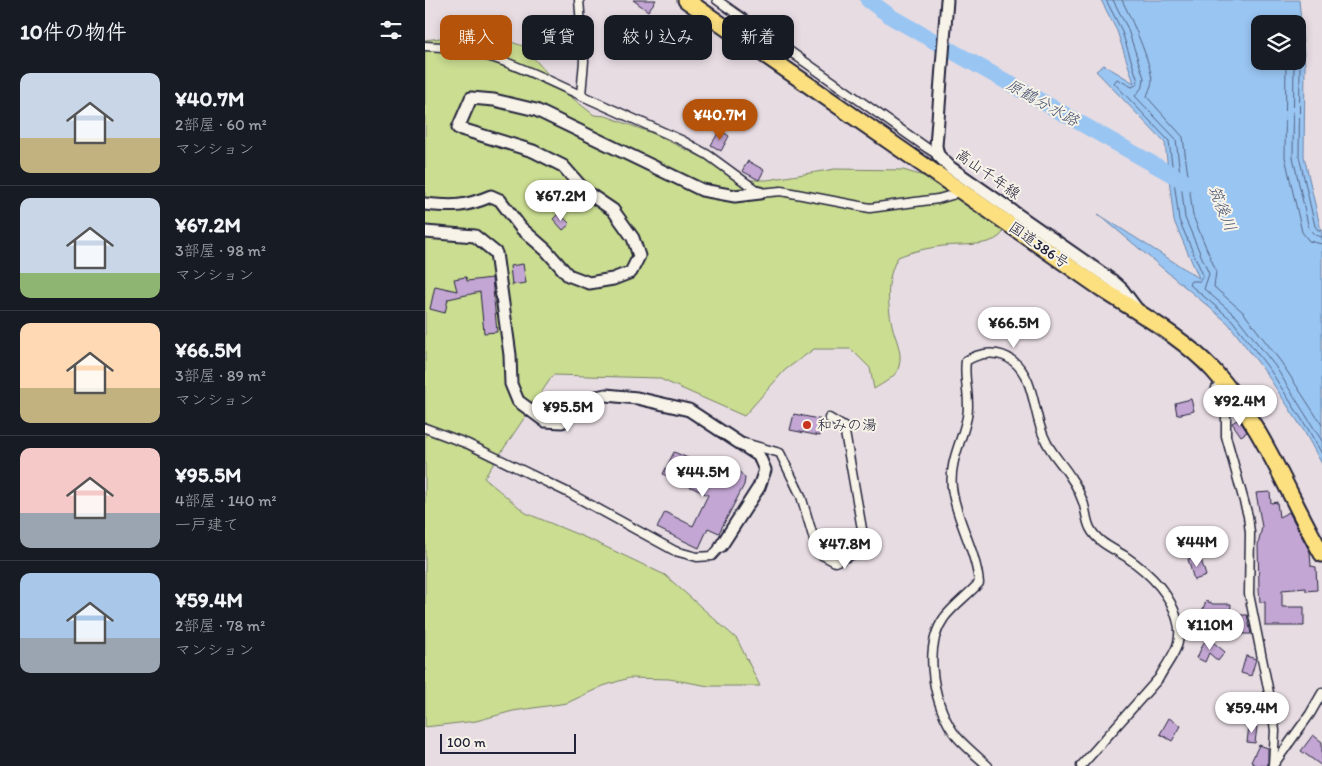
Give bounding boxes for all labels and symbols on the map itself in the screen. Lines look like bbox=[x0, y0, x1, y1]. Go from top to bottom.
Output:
water label: 原鶴分水路 bbox=[1003, 75, 1083, 131]
pin: ¥40.7M bbox=[679, 98, 761, 141]
street label: 高山千年線 bbox=[952, 145, 1024, 203]
pin: ¥67.2M bbox=[520, 180, 602, 222]
water label: 筑後川 bbox=[1205, 182, 1240, 234]
street label: 国道386号 bbox=[1005, 218, 1073, 272]
pin: ¥66.5M bbox=[973, 306, 1055, 349]
pin: ¥92.4M bbox=[1199, 384, 1281, 427]
pin: ¥95.5M bbox=[527, 390, 609, 433]
place label: 和みの湯 bbox=[817, 416, 877, 434]
marker: 和みの湯 bbox=[801, 419, 813, 431]
pin: ¥44.5M bbox=[662, 456, 744, 498]
pin: ¥44M bbox=[1167, 526, 1227, 568]
pin: ¥47.8M bbox=[804, 528, 886, 570]
pin: ¥110M bbox=[1175, 608, 1245, 651]
pin: ¥59.4M bbox=[1211, 692, 1293, 734]
scale bar bbox=[440, 731, 576, 754]

